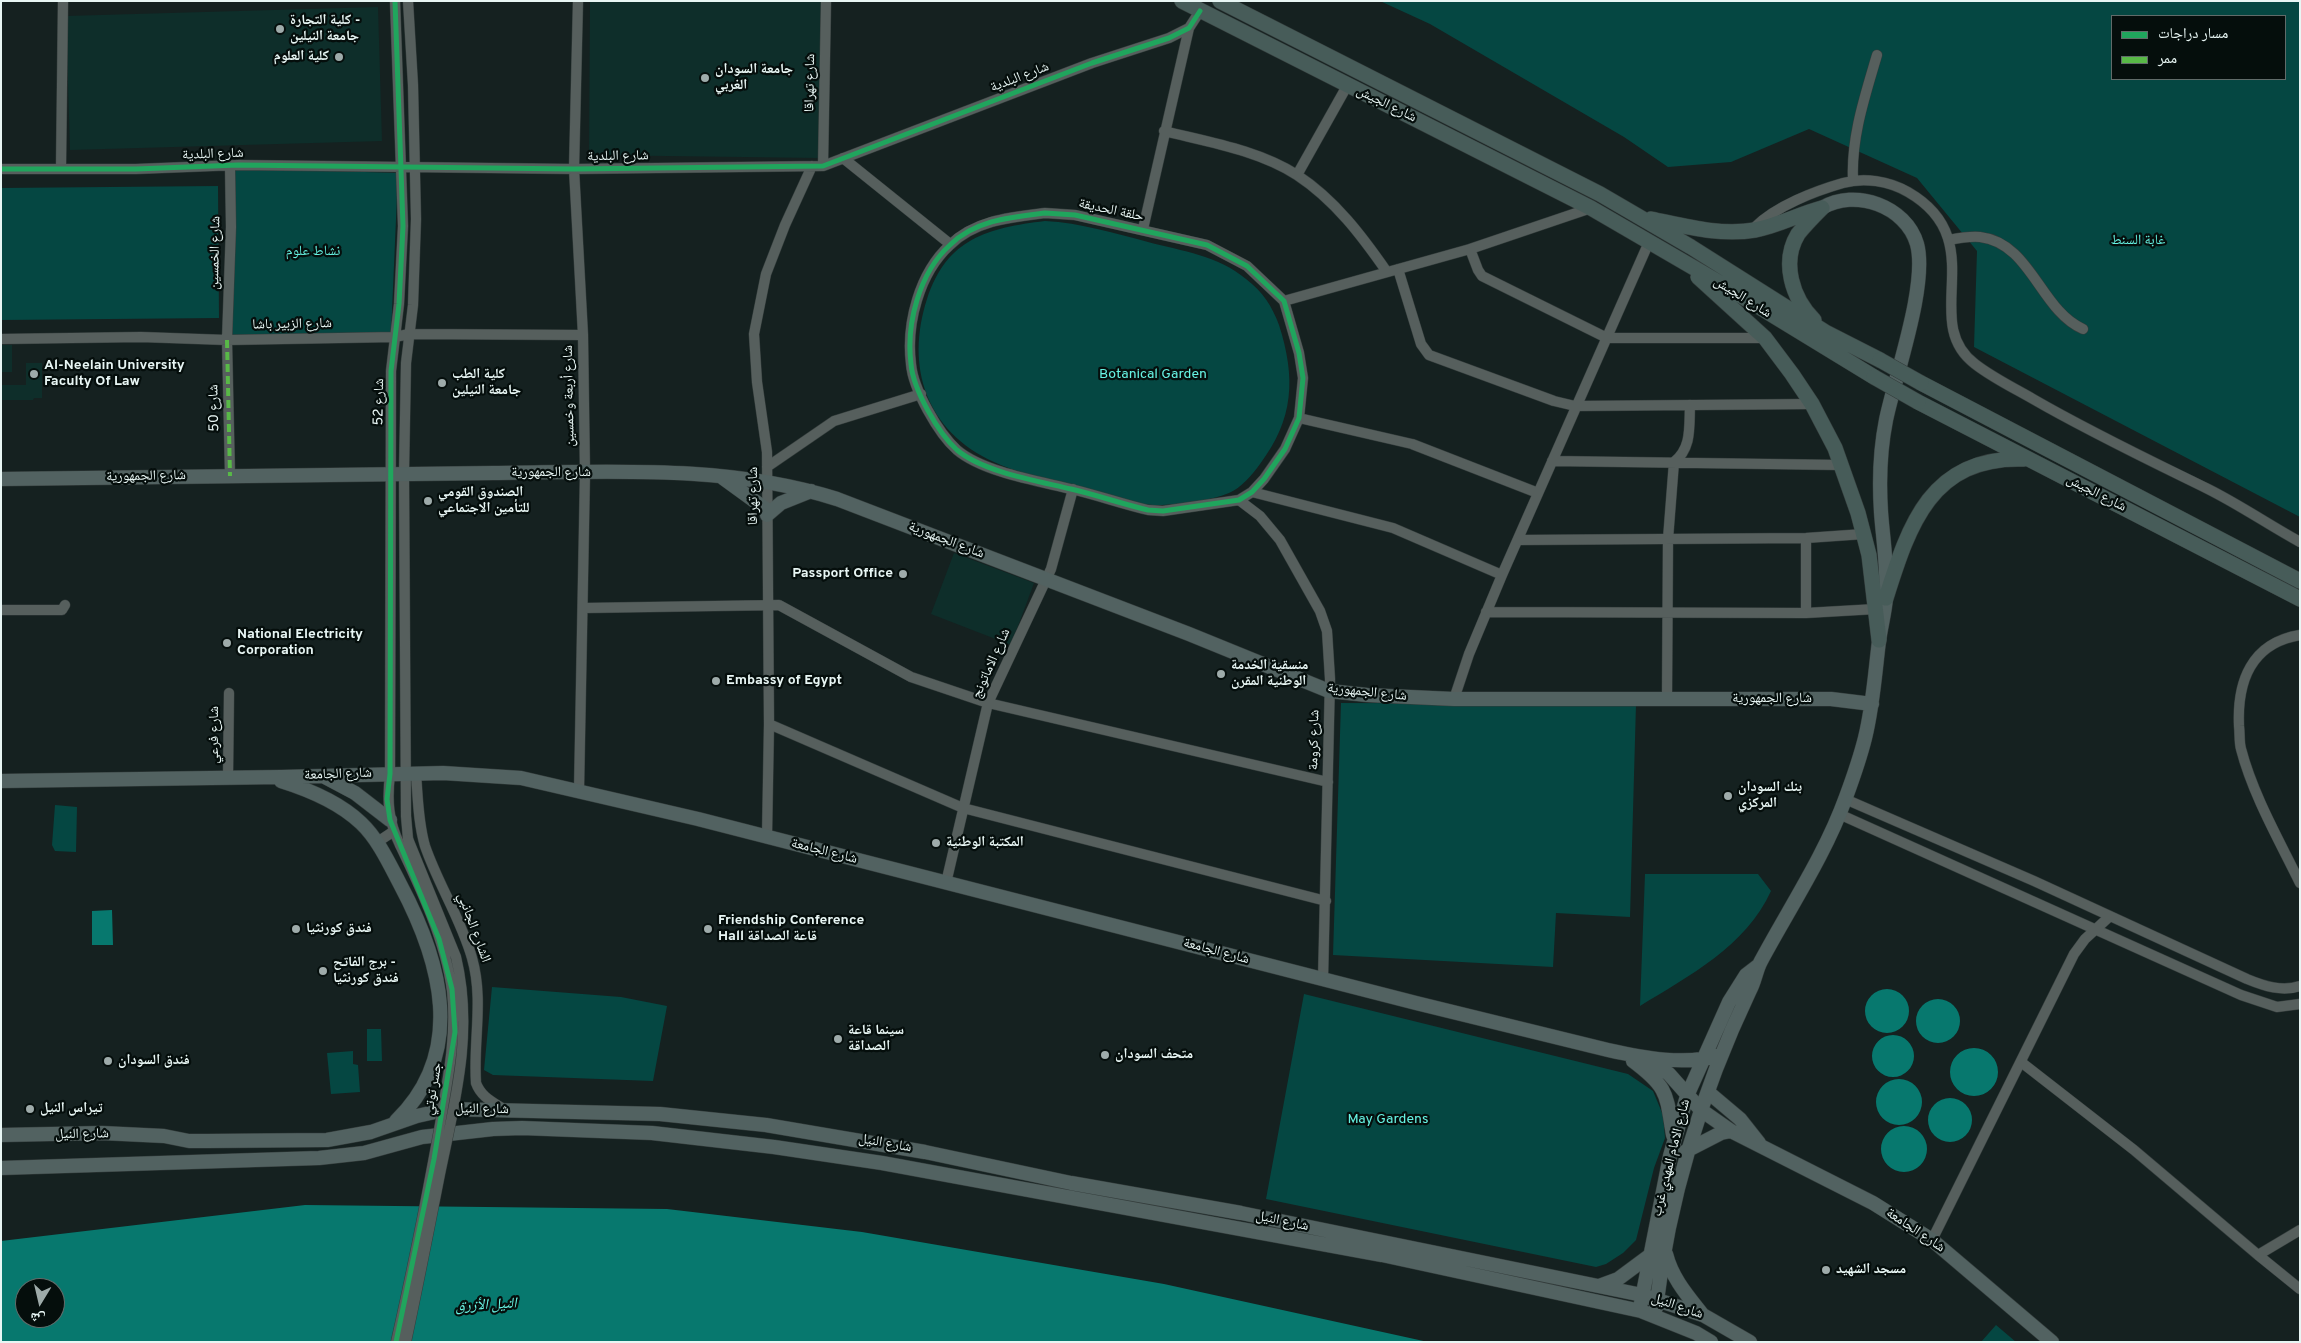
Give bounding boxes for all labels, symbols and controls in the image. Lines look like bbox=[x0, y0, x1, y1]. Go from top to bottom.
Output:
place label: كلية التجارة - جامعة النيلين bbox=[290, 13, 361, 46]
legend bbox=[2111, 15, 2286, 80]
marker: كلية التجارة - جامعة النيلين bbox=[274, 23, 286, 35]
text: مسار دراجات bbox=[2158, 25, 2228, 44]
place label: كلية العلوم bbox=[274, 49, 329, 65]
text: ممر bbox=[2158, 50, 2177, 69]
marker: كلية العلوم bbox=[333, 51, 345, 63]
street label: شارع تهراقا bbox=[802, 54, 820, 112]
street label: شارع البلدية bbox=[988, 59, 1052, 97]
place label: جامعة السودان الغربي bbox=[715, 62, 793, 94]
marker: جامعة السودان الغربي bbox=[699, 72, 711, 84]
street label: شارع الجيش bbox=[1353, 83, 1419, 127]
street label: شارع البلدية bbox=[182, 146, 244, 164]
street label: شارع البلدية bbox=[587, 148, 649, 166]
street label: حلقة الحديقة bbox=[1077, 196, 1145, 226]
street label: شارع الخمسين bbox=[207, 216, 225, 290]
park label: غابة السنط bbox=[2111, 233, 2165, 249]
park label: نشاط علوم bbox=[286, 244, 340, 260]
street label: شارع الجيش bbox=[1710, 274, 1774, 322]
street label: شارع الزبير باشا bbox=[252, 316, 332, 334]
street label: شارع أربعة وخمسين bbox=[561, 345, 579, 447]
place label: Al-Neelain University Faculty Of Law bbox=[44, 358, 185, 391]
place label: كلية الطب جامعة النيلين bbox=[452, 367, 521, 400]
park label: Botanical Garden bbox=[1099, 367, 1207, 383]
marker: Al-Neelain University Faculty Of Law bbox=[28, 368, 40, 380]
marker: كلية الطب جامعة النيلين bbox=[436, 377, 448, 389]
street label: شارع 52 bbox=[371, 378, 389, 426]
street label: شارع 50 bbox=[206, 384, 224, 432]
street label: شارع الجمهورية bbox=[511, 465, 591, 481]
street label: شارع تهراقا bbox=[746, 467, 762, 525]
street label: شارع الجمهورية bbox=[106, 468, 186, 486]
street label: شارع الجيش bbox=[2063, 472, 2129, 516]
place label: الصندوق القومي للتأمين الاجتماعي bbox=[438, 485, 530, 518]
marker: الصندوق القومي للتأمين الاجتماعي bbox=[422, 495, 434, 507]
street label: شارع الجمهورية bbox=[906, 519, 986, 563]
place label: Passport Office bbox=[792, 566, 893, 582]
marker: Passport Office bbox=[897, 568, 909, 580]
street label: شارع الاماتونج bbox=[969, 626, 1015, 702]
place label: National Electricity Corporation bbox=[237, 627, 363, 660]
marker: National Electricity Corporation bbox=[221, 637, 233, 649]
place label: منسقية الخدمة الوطنية المقرن bbox=[1231, 658, 1308, 690]
marker: منسقية الخدمة الوطنية المقرن bbox=[1215, 668, 1227, 680]
place label: Embassy of Egypt bbox=[726, 673, 842, 689]
marker: Embassy of Egypt bbox=[710, 675, 722, 687]
street label: شارع الجمهورية bbox=[1326, 680, 1408, 706]
street label: شارع الجمهورية bbox=[1732, 691, 1812, 707]
street label: شارع فرعي bbox=[207, 706, 223, 764]
street label: شارع كرومة bbox=[1306, 710, 1324, 770]
street label: شارع الجامعة bbox=[304, 765, 372, 785]
place label: بنك السودان المركزي bbox=[1738, 780, 1802, 812]
marker: بنك السودان المركزي bbox=[1722, 790, 1734, 802]
place label: المكتبة الوطنية bbox=[946, 835, 1024, 851]
street label: شارع الجامعة bbox=[789, 836, 859, 868]
marker: المكتبة الوطنية bbox=[930, 837, 942, 849]
street label: الشارع الجانبي bbox=[453, 891, 493, 965]
place label: Friendship Conference Hall قاعة الصداقة bbox=[718, 913, 864, 946]
place label: فندق كورنثيا bbox=[306, 921, 372, 937]
marker: فندق كورنثيا bbox=[290, 923, 302, 935]
marker: Friendship Conference Hall قاعة الصداقة bbox=[702, 923, 714, 935]
street label: شارع الجامعة bbox=[1181, 935, 1251, 969]
place label: برج الفاتح - فندق كورنثيا bbox=[333, 955, 399, 988]
marker: برج الفاتح - فندق كورنثيا bbox=[317, 965, 329, 977]
place label: سينما قاعة الصداقة bbox=[848, 1023, 904, 1056]
marker: سينما قاعة الصداقة bbox=[832, 1033, 844, 1045]
place label: متحف السودان bbox=[1115, 1047, 1193, 1063]
marker: متحف السودان bbox=[1099, 1049, 1111, 1061]
place label: فندق السودان bbox=[118, 1053, 190, 1069]
marker: فندق السودان bbox=[102, 1055, 114, 1067]
street label: جسر توتي bbox=[421, 1061, 447, 1117]
street label: شارع الامام المهدي غرب bbox=[1649, 1098, 1695, 1218]
place label: تيراس النيل bbox=[40, 1101, 102, 1117]
street label: شارع النيل bbox=[455, 1101, 509, 1119]
marker: تيراس النيل bbox=[24, 1103, 36, 1115]
park label: May Gardens bbox=[1347, 1112, 1429, 1128]
street label: شارع النيل bbox=[55, 1126, 109, 1144]
street label: شارع النيل bbox=[857, 1131, 913, 1157]
street label: شارع الجامعة bbox=[1882, 1205, 1948, 1257]
street label: شارع النيل bbox=[1254, 1208, 1310, 1236]
place label: مسجد الشهيد bbox=[1836, 1262, 1906, 1278]
marker: مسجد الشهيد bbox=[1820, 1264, 1832, 1276]
north arrow bbox=[15, 1278, 65, 1328]
street label: شارع النيل bbox=[1649, 1290, 1705, 1324]
water label: النيل الأزرق bbox=[455, 1295, 517, 1317]
text: ش bbox=[29, 1308, 46, 1327]

